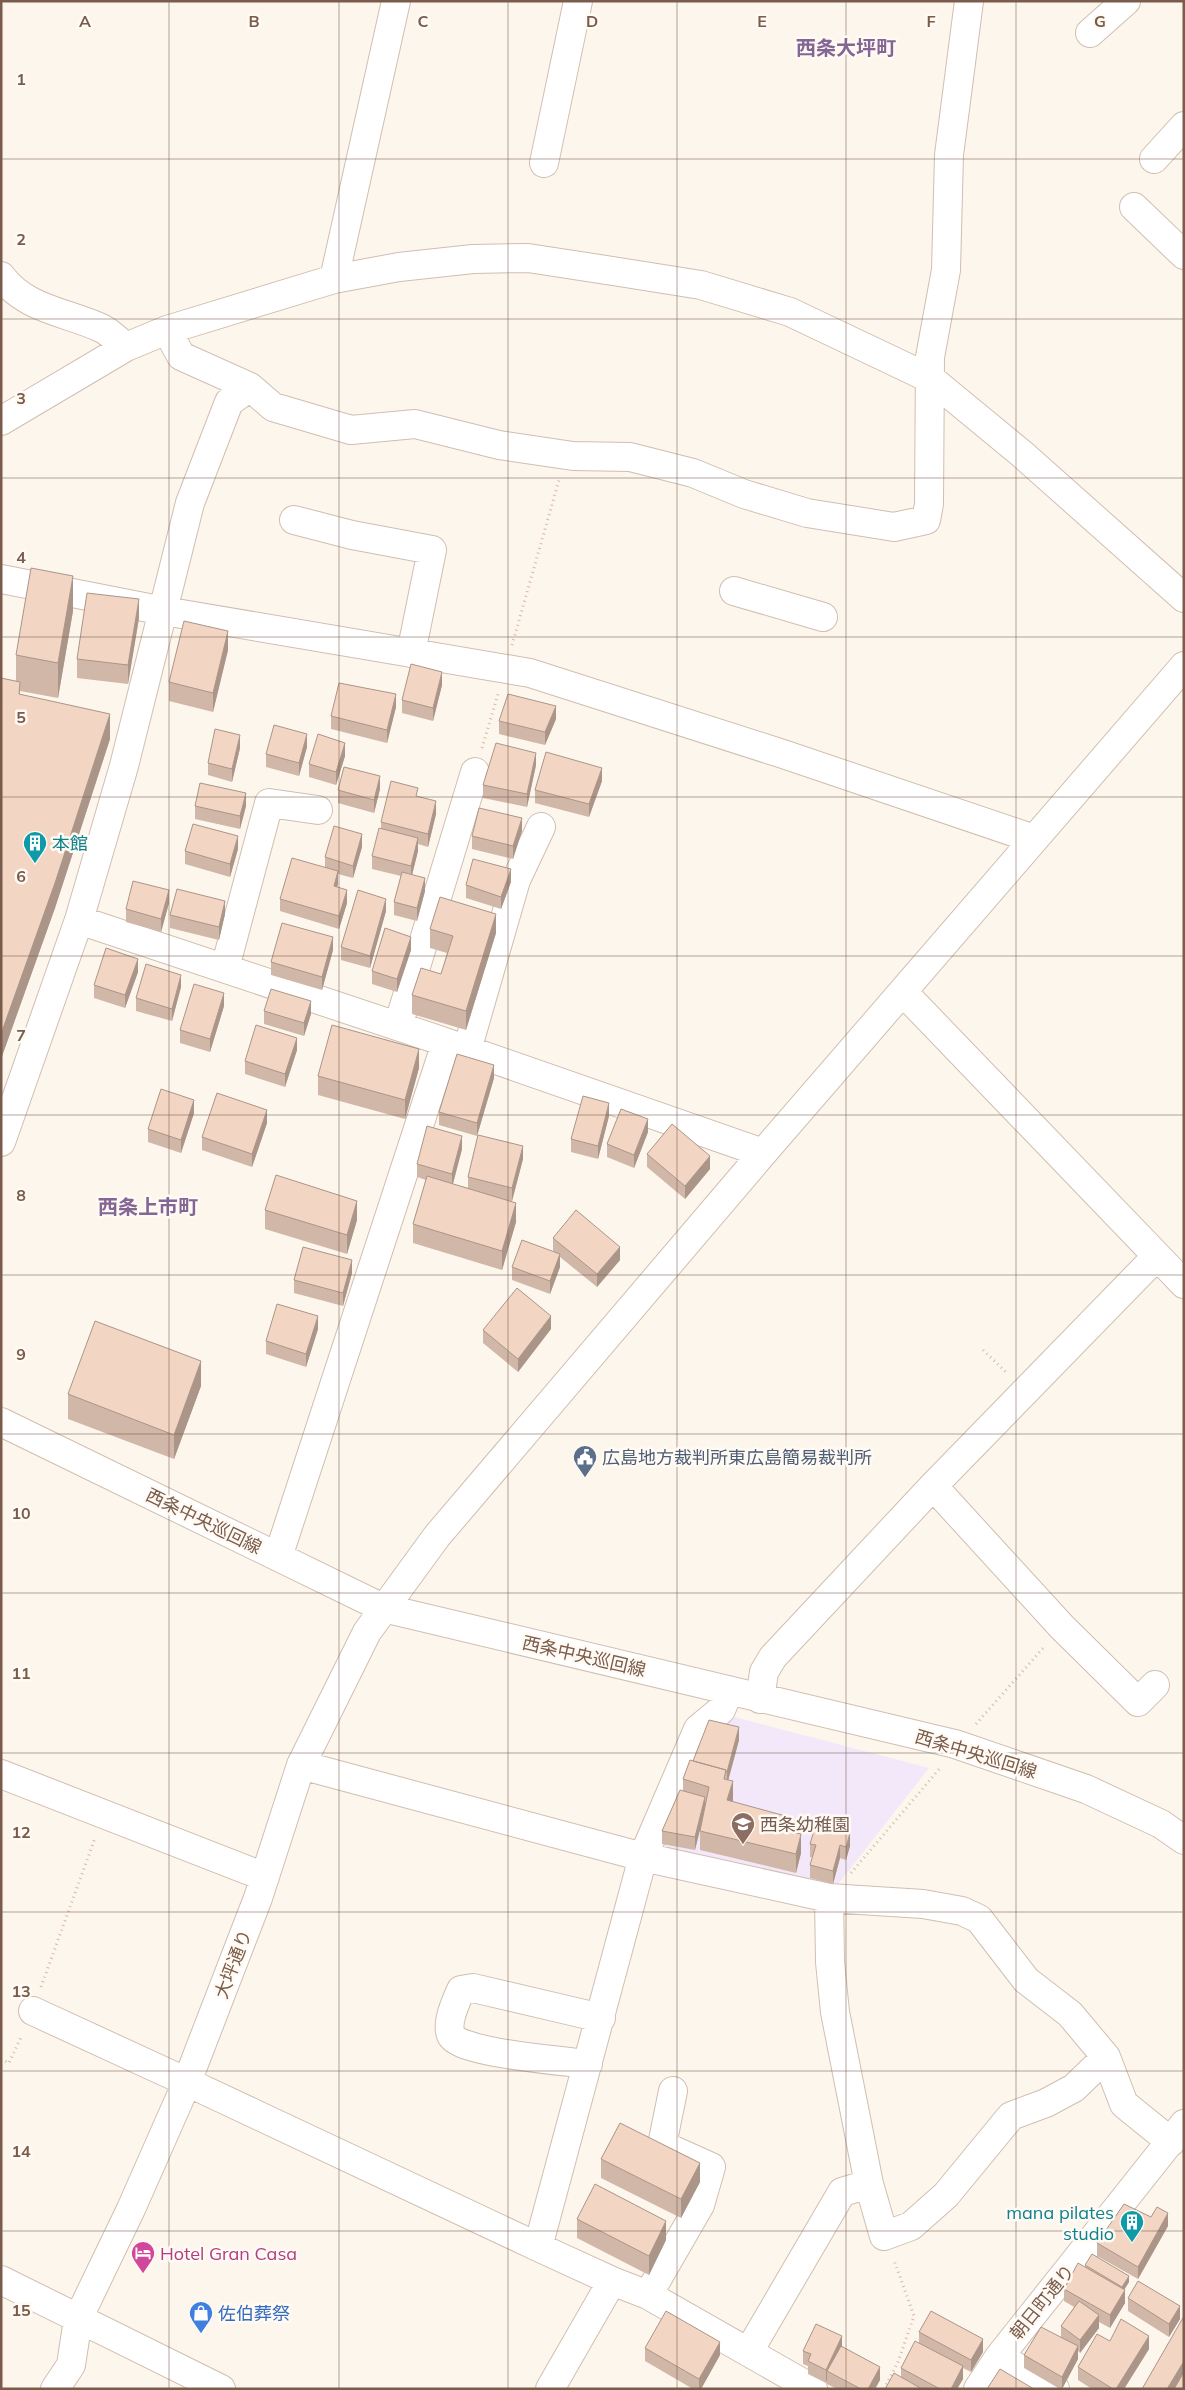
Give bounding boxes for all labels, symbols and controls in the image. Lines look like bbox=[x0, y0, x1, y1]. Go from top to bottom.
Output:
text: A bbox=[79, 11, 91, 31]
text: B bbox=[248, 11, 260, 31]
text: C bbox=[418, 11, 429, 31]
text: D bbox=[586, 11, 598, 31]
text: E bbox=[757, 11, 767, 31]
text: F bbox=[926, 11, 936, 31]
text: G bbox=[1094, 11, 1106, 31]
district label: 西条大坪町 bbox=[796, 35, 896, 60]
text: 1 bbox=[16, 69, 26, 89]
text: 2 bbox=[16, 229, 26, 249]
text: 3 bbox=[16, 388, 26, 408]
text: 4 bbox=[16, 547, 26, 567]
text: 5 bbox=[16, 707, 26, 727]
building icon: 本館 bbox=[22, 830, 48, 864]
place label: 本館 bbox=[52, 832, 88, 855]
text: 6 bbox=[16, 866, 26, 886]
text: 7 bbox=[16, 1025, 26, 1045]
text: 8 bbox=[16, 1185, 26, 1205]
district label: 西条上市町 bbox=[98, 1194, 198, 1219]
text: 9 bbox=[16, 1344, 26, 1364]
public building icon: 広島地方裁判所東広島簡易裁判所 bbox=[572, 1444, 598, 1478]
place label: 広島地方裁判所東広島簡易裁判所 bbox=[602, 1446, 872, 1469]
street label: 西条中央巡回線 bbox=[142, 1483, 266, 1559]
text: 10 bbox=[11, 1503, 31, 1523]
street label: 西条中央巡回線 bbox=[520, 1631, 648, 1681]
text: 11 bbox=[11, 1663, 31, 1683]
street label: 西条中央巡回線 bbox=[912, 1725, 1040, 1783]
school or university icon: 西条幼稚園 bbox=[730, 1811, 756, 1845]
place label: 西条幼稚園 bbox=[760, 1813, 850, 1836]
text: 12 bbox=[11, 1822, 31, 1842]
street label: 大坪通り bbox=[209, 1926, 257, 2002]
text: 13 bbox=[11, 1981, 31, 2001]
text: 14 bbox=[11, 2141, 31, 2161]
place label: mana pilates studio bbox=[1006, 2201, 1114, 2245]
building icon: mana pilates studio bbox=[1119, 2209, 1145, 2243]
hotel icon: Hotel Gran Casa bbox=[130, 2240, 156, 2274]
place label: Hotel Gran Casa bbox=[160, 2242, 297, 2265]
street label: 朝日町通り bbox=[1005, 2260, 1079, 2344]
text: 15 bbox=[11, 2300, 31, 2320]
shop icon: 佐伯葬祭 bbox=[188, 2300, 214, 2334]
place label: 佐伯葬祭 bbox=[218, 2302, 290, 2325]

